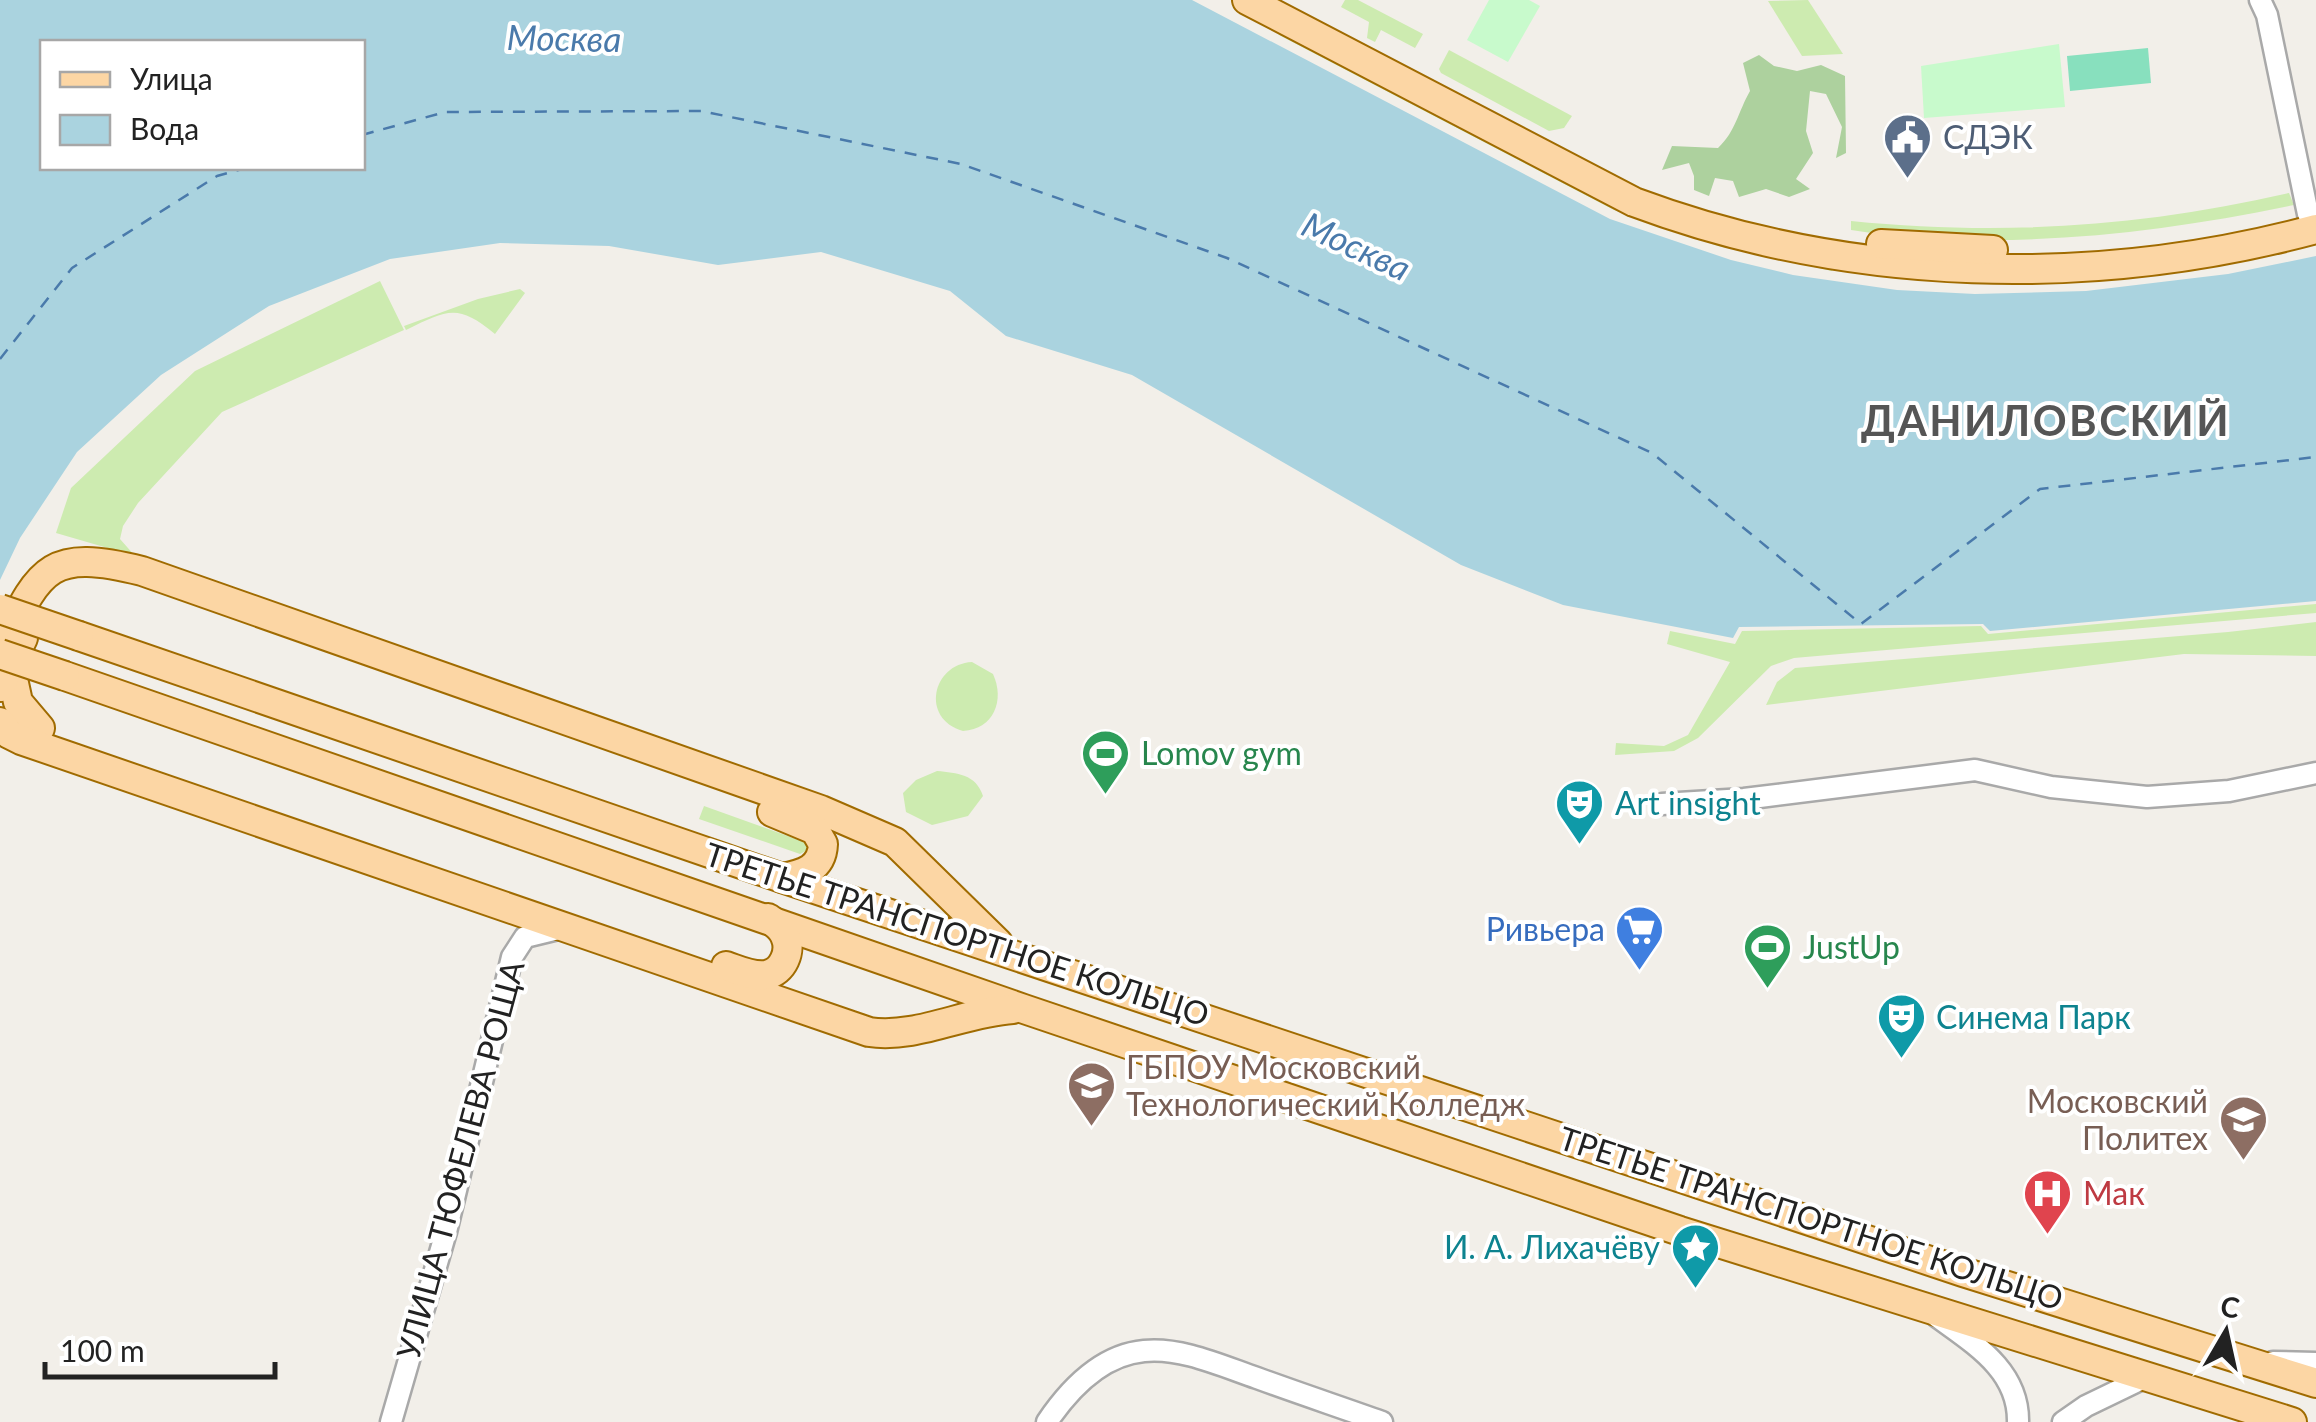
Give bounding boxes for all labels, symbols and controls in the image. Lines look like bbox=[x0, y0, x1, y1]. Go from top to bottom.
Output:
water label: Москва bbox=[506, 15, 622, 59]
legend bbox=[40, 40, 365, 170]
text: Улица bbox=[130, 60, 213, 96]
text: Вода bbox=[130, 110, 199, 146]
public building icon: СДЭК bbox=[1882, 112, 1934, 180]
place label: СДЭК bbox=[1943, 117, 2033, 156]
water label: Москва bbox=[1296, 202, 1418, 288]
district label: ДАНИЛОВСКИЙ bbox=[1861, 395, 2231, 445]
sports icon: Lomov gym bbox=[1080, 728, 1132, 796]
place label: Lomov gym bbox=[1141, 733, 1302, 772]
theatre icon: Art insight bbox=[1554, 778, 1606, 846]
place label: Art insight bbox=[1615, 783, 1761, 822]
street label: ТРЕТЬЕ ТРАНСПОРТНОЕ КОЛЬЦО bbox=[701, 834, 1214, 1034]
supermarket icon: Ривьера bbox=[1614, 904, 1666, 972]
place label: Ривьера bbox=[1486, 909, 1605, 948]
sports icon: JustUp bbox=[1742, 922, 1794, 990]
place label: JustUp bbox=[1803, 927, 1900, 966]
street label: УЛИЦА ТЮФЕЛЕВА РОЩА bbox=[388, 956, 532, 1363]
theatre icon: Синема Парк bbox=[1875, 992, 1927, 1060]
place label: Синема Парк bbox=[1936, 997, 2131, 1036]
place label: ГБПОУ Московский Технологический Колледж bbox=[1126, 1047, 1525, 1123]
school or university icon: ГБПОУ Московский Технологический Колледж bbox=[1065, 1060, 1117, 1128]
place label: Московский Политех bbox=[2027, 1081, 2208, 1157]
school or university icon: Московский Политех bbox=[2217, 1094, 2269, 1162]
street label: ТРЕТЬЕ ТРАНСПОРТНОЕ КОЛЬЦО bbox=[1555, 1118, 2068, 1318]
hospital icon: Мак bbox=[2022, 1168, 2074, 1236]
place label: Мак bbox=[2083, 1173, 2145, 1212]
place icon: И. А. Лихачёву bbox=[1669, 1222, 1721, 1290]
place label: И. А. Лихачёву bbox=[1444, 1227, 1660, 1266]
north arrow bbox=[2176, 1282, 2276, 1382]
text: С bbox=[2218, 1288, 2242, 1325]
scale bar bbox=[45, 1317, 275, 1379]
text: 100 m bbox=[60, 1332, 145, 1368]

